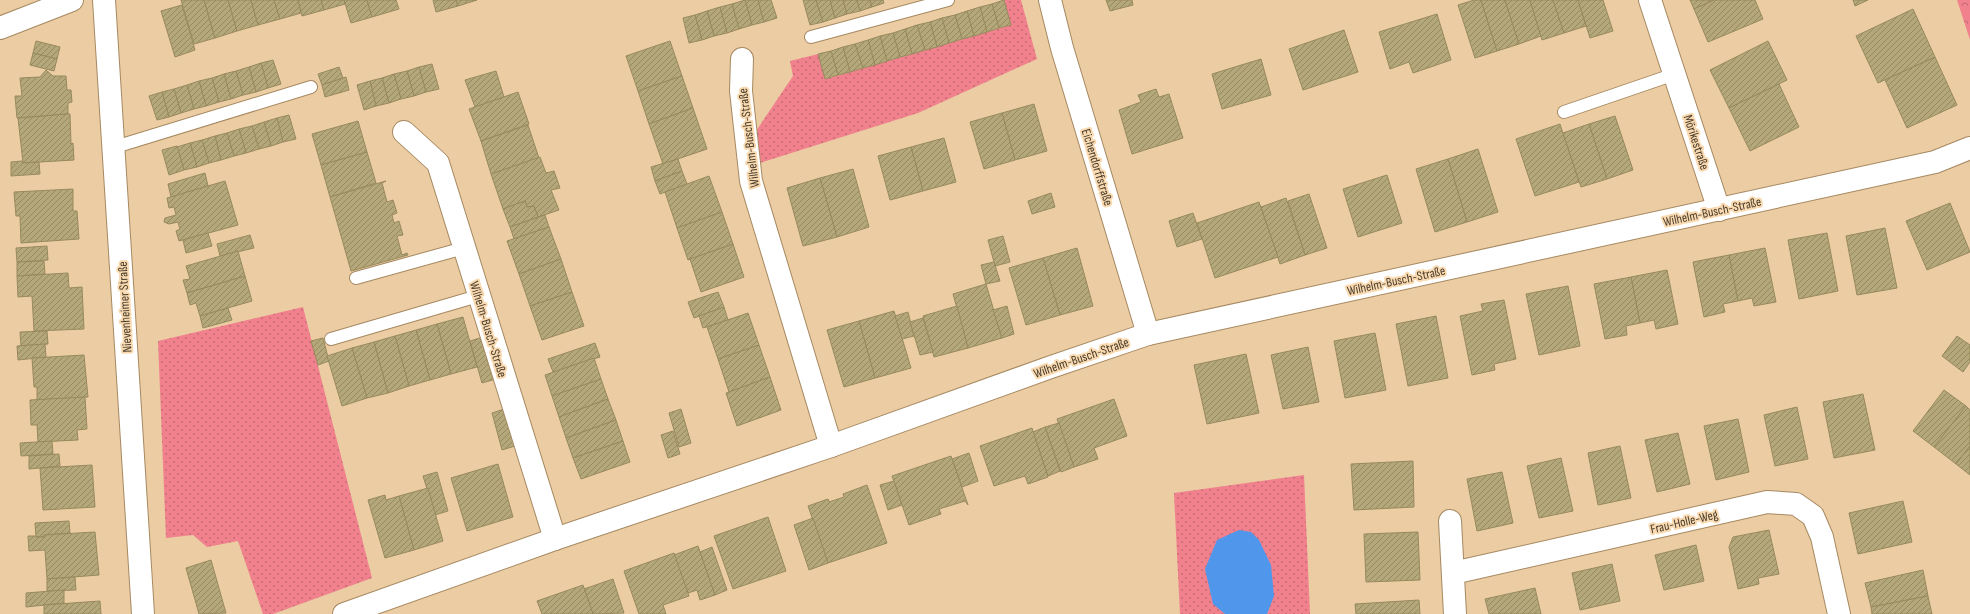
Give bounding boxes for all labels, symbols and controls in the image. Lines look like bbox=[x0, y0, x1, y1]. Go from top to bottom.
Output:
street label: Wilhelm-Busch-Straße bbox=[735, 87, 763, 188]
street label: Mörikestraße bbox=[1680, 113, 1712, 172]
street label: Eichendorffstraße bbox=[1078, 127, 1116, 208]
street label: Wilhelm-Busch-Straße bbox=[1662, 194, 1763, 230]
street label: Nievenheimer Straße bbox=[115, 261, 135, 353]
street label: Wilhelm-Busch-Straße bbox=[1346, 263, 1447, 299]
street label: Wilhelm-Busch-Straße bbox=[466, 279, 510, 379]
street label: Wilhelm-Busch-Straße bbox=[1032, 334, 1131, 382]
street label: Frau-Holle-Weg bbox=[1649, 506, 1720, 538]

